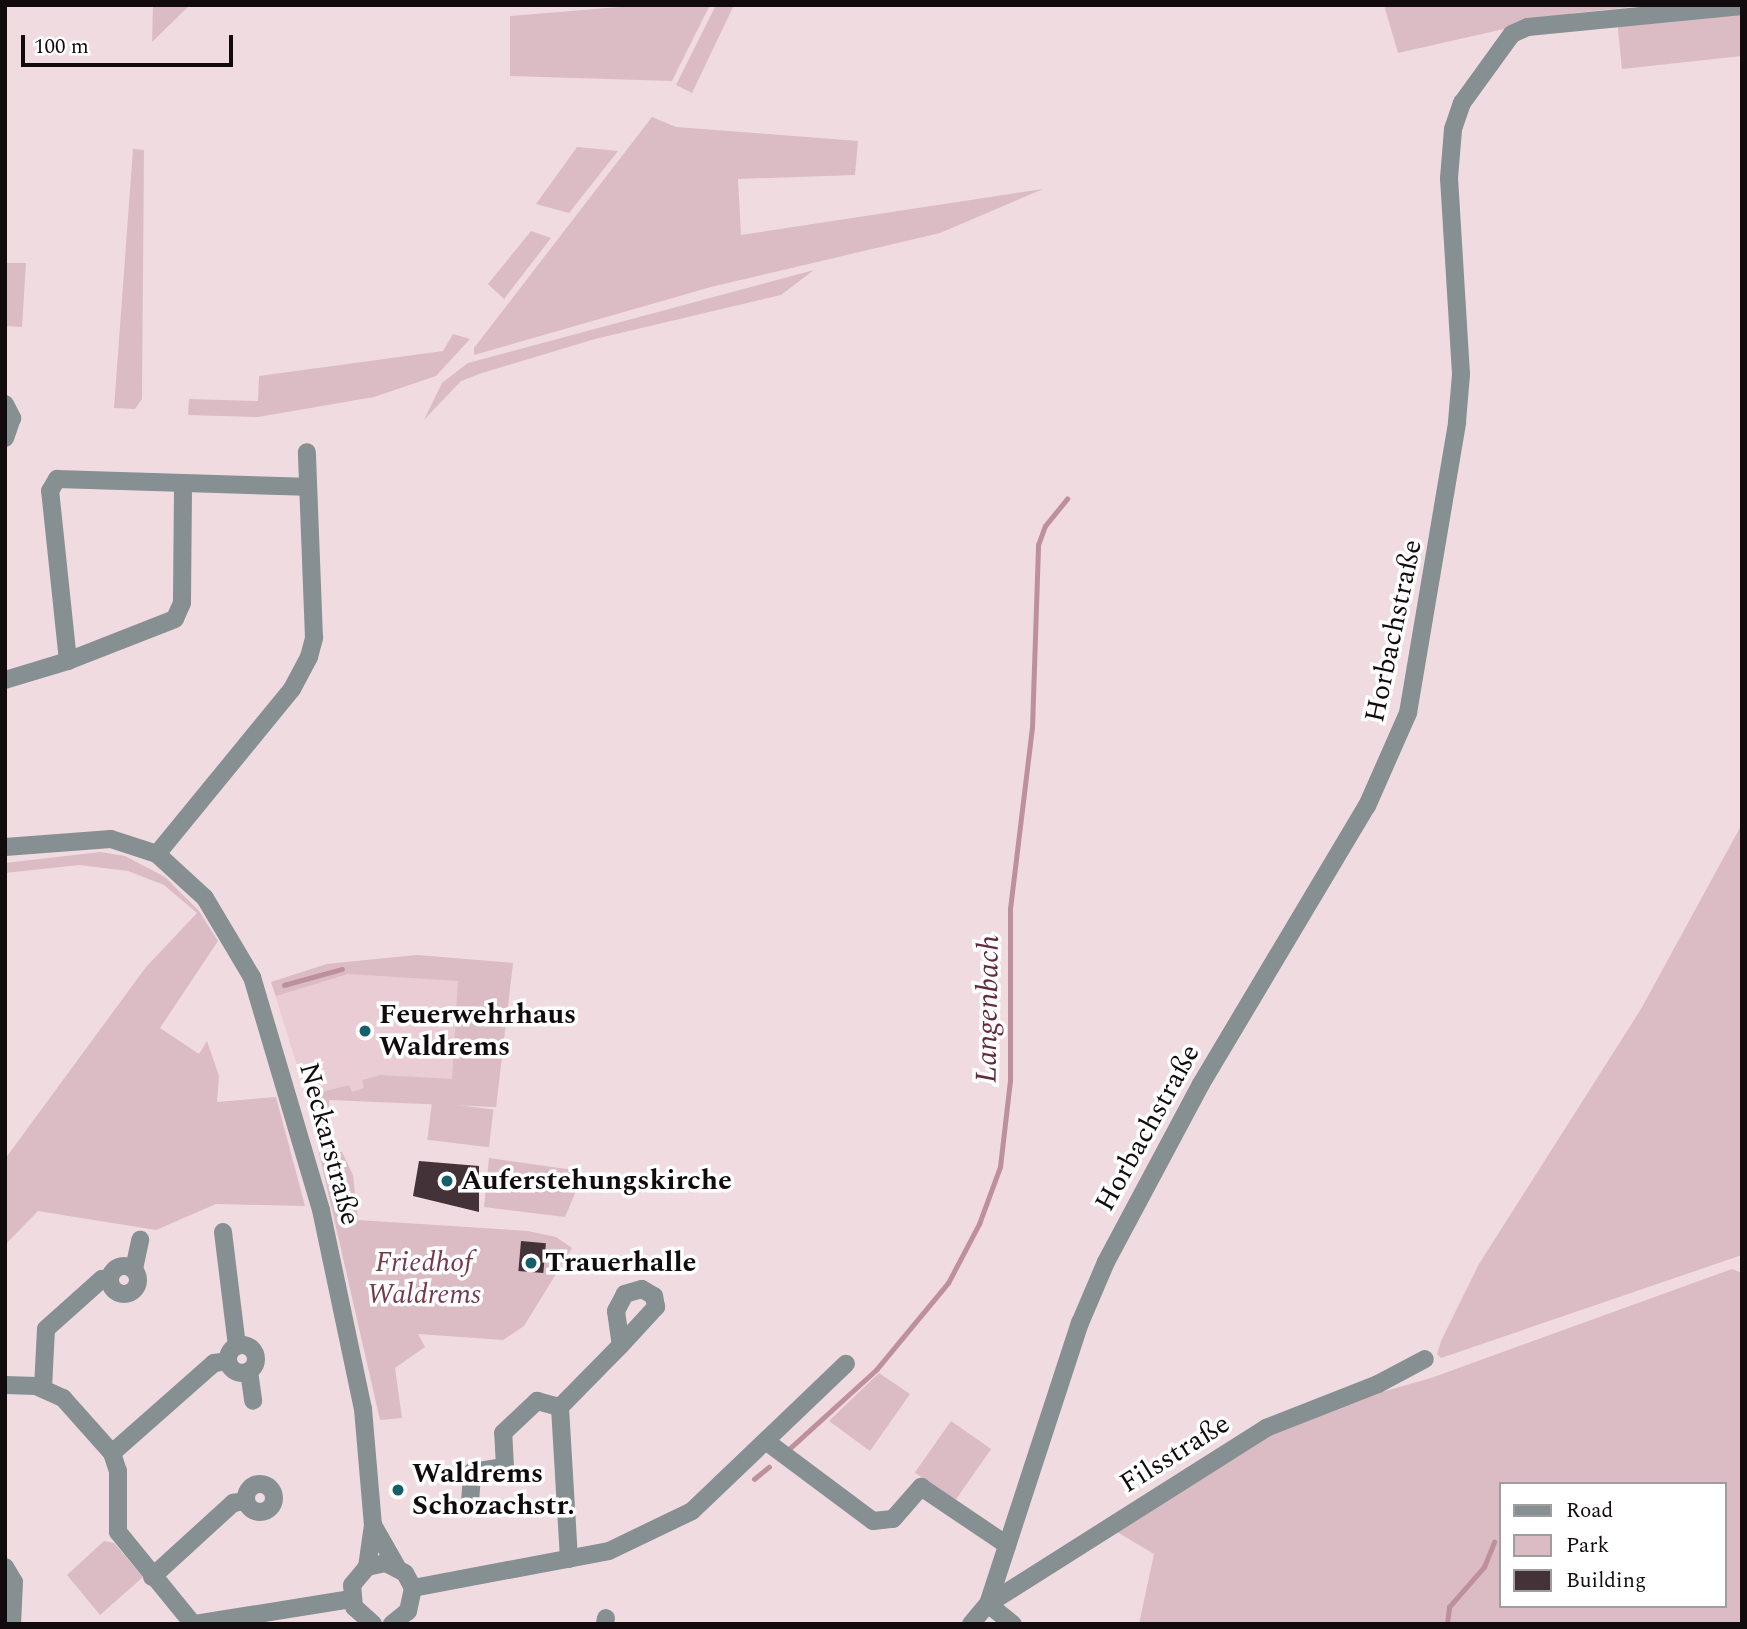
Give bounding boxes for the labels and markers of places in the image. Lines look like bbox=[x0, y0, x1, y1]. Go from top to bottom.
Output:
place label: Feuerwehrhaus Waldrems bbox=[379, 998, 576, 1064]
marker: Feuerwehrhaus Waldrems bbox=[357, 1023, 373, 1039]
place label: Auferstehungskirche bbox=[461, 1164, 732, 1198]
marker: Auferstehungskirche bbox=[439, 1173, 455, 1189]
place label: Trauerhalle bbox=[545, 1246, 696, 1280]
marker: Trauerhalle bbox=[523, 1255, 539, 1271]
place label: Waldrems Schozachstr. bbox=[412, 1457, 575, 1523]
marker: Waldrems Schozachstr. bbox=[390, 1482, 406, 1498]

